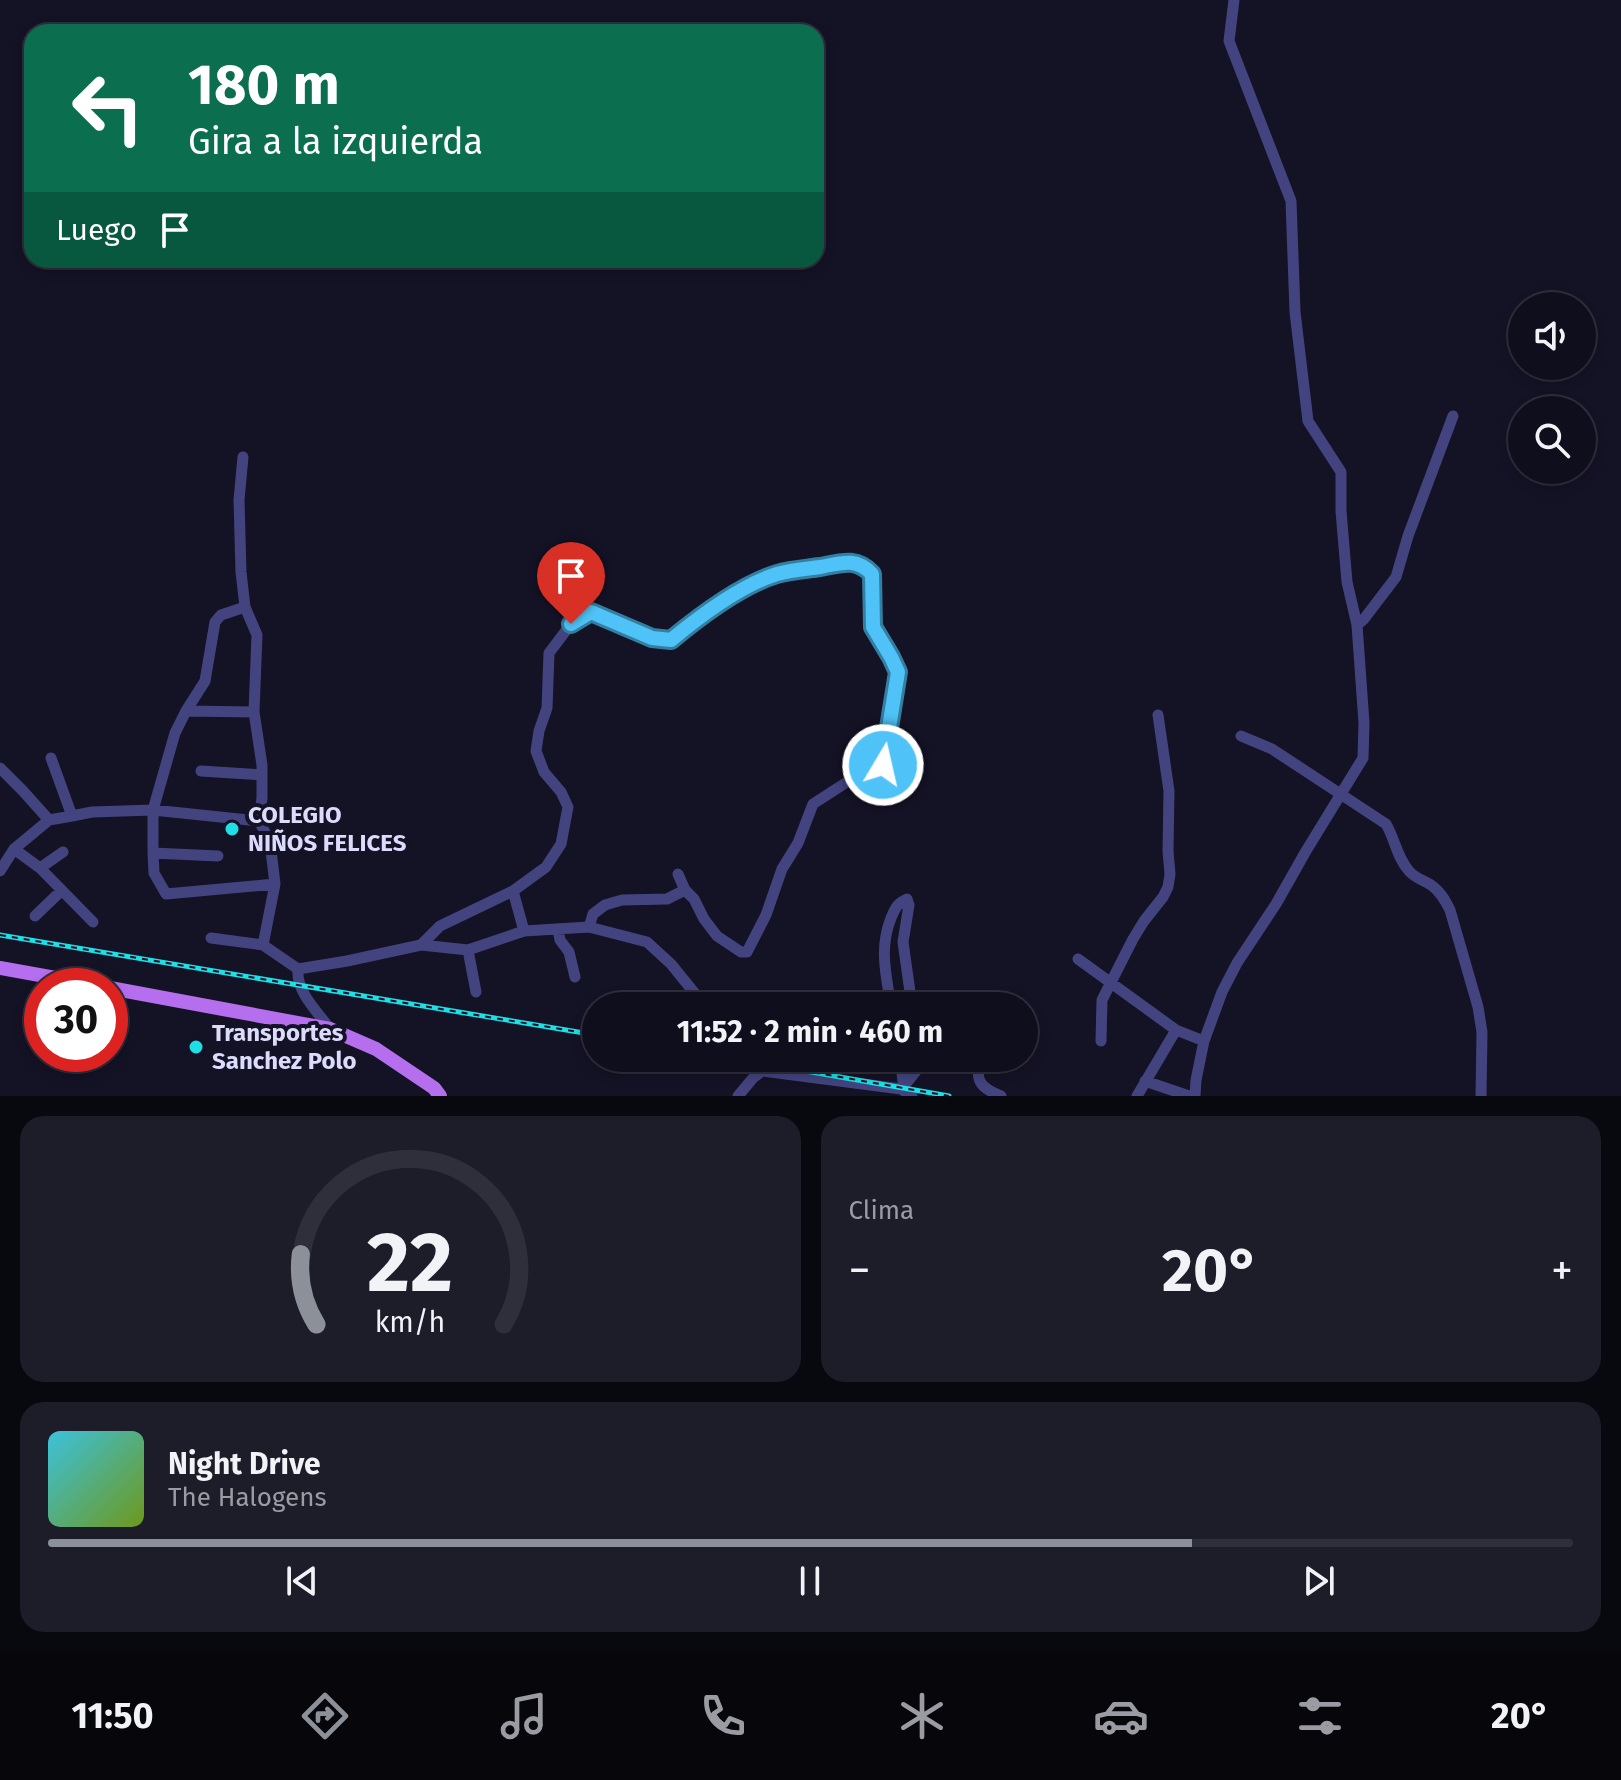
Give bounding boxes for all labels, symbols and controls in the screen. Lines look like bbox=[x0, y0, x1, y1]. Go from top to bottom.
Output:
text: 180 m bbox=[188, 52, 340, 119]
icon: left bbox=[56, 56, 160, 160]
text: Gira a la izquierda bbox=[188, 120, 483, 164]
icon: arrive bbox=[153, 208, 197, 252]
text: Luego bbox=[56, 212, 137, 248]
map controls bbox=[1508, 292, 1596, 484]
button: sound bbox=[1508, 292, 1596, 380]
button: search bbox=[1508, 396, 1596, 484]
pin bbox=[537, 542, 605, 624]
icon: arrive bbox=[549, 554, 593, 598]
position arrow bbox=[841, 723, 925, 807]
place label: COLEGIO NIÑOS FELICES bbox=[248, 801, 407, 857]
marker: COLEGIO NIÑOS FELICES bbox=[223, 820, 241, 838]
speed limit sign: 30 bbox=[24, 968, 128, 1072]
text: 11:52 · 2 min · 460 m bbox=[677, 1014, 943, 1050]
place label: Transportes Sanchez Polo bbox=[212, 1019, 357, 1075]
marker: Transportes Sanchez Polo bbox=[187, 1038, 205, 1056]
text: Clima bbox=[849, 1195, 914, 1226]
text: 22 bbox=[367, 1213, 453, 1313]
text: 20° bbox=[1162, 1235, 1259, 1307]
text: − bbox=[849, 1244, 871, 1297]
text: + bbox=[1551, 1244, 1573, 1297]
text: km/h bbox=[375, 1305, 446, 1340]
text: Night Drive bbox=[168, 1446, 321, 1482]
text: The Halogens bbox=[168, 1482, 327, 1513]
icon: previous bbox=[280, 1559, 324, 1603]
icon: pause bbox=[788, 1559, 832, 1603]
icon: next bbox=[1297, 1559, 1341, 1603]
icon: directions bbox=[297, 1688, 353, 1744]
icon: music bbox=[496, 1688, 552, 1744]
icon: phone bbox=[695, 1688, 751, 1744]
icon: climate bbox=[894, 1688, 950, 1744]
icon: car bbox=[1093, 1688, 1149, 1744]
icon: filters bbox=[1292, 1688, 1348, 1744]
text: 11:50 bbox=[72, 1694, 154, 1738]
text: 20° bbox=[1491, 1694, 1549, 1738]

